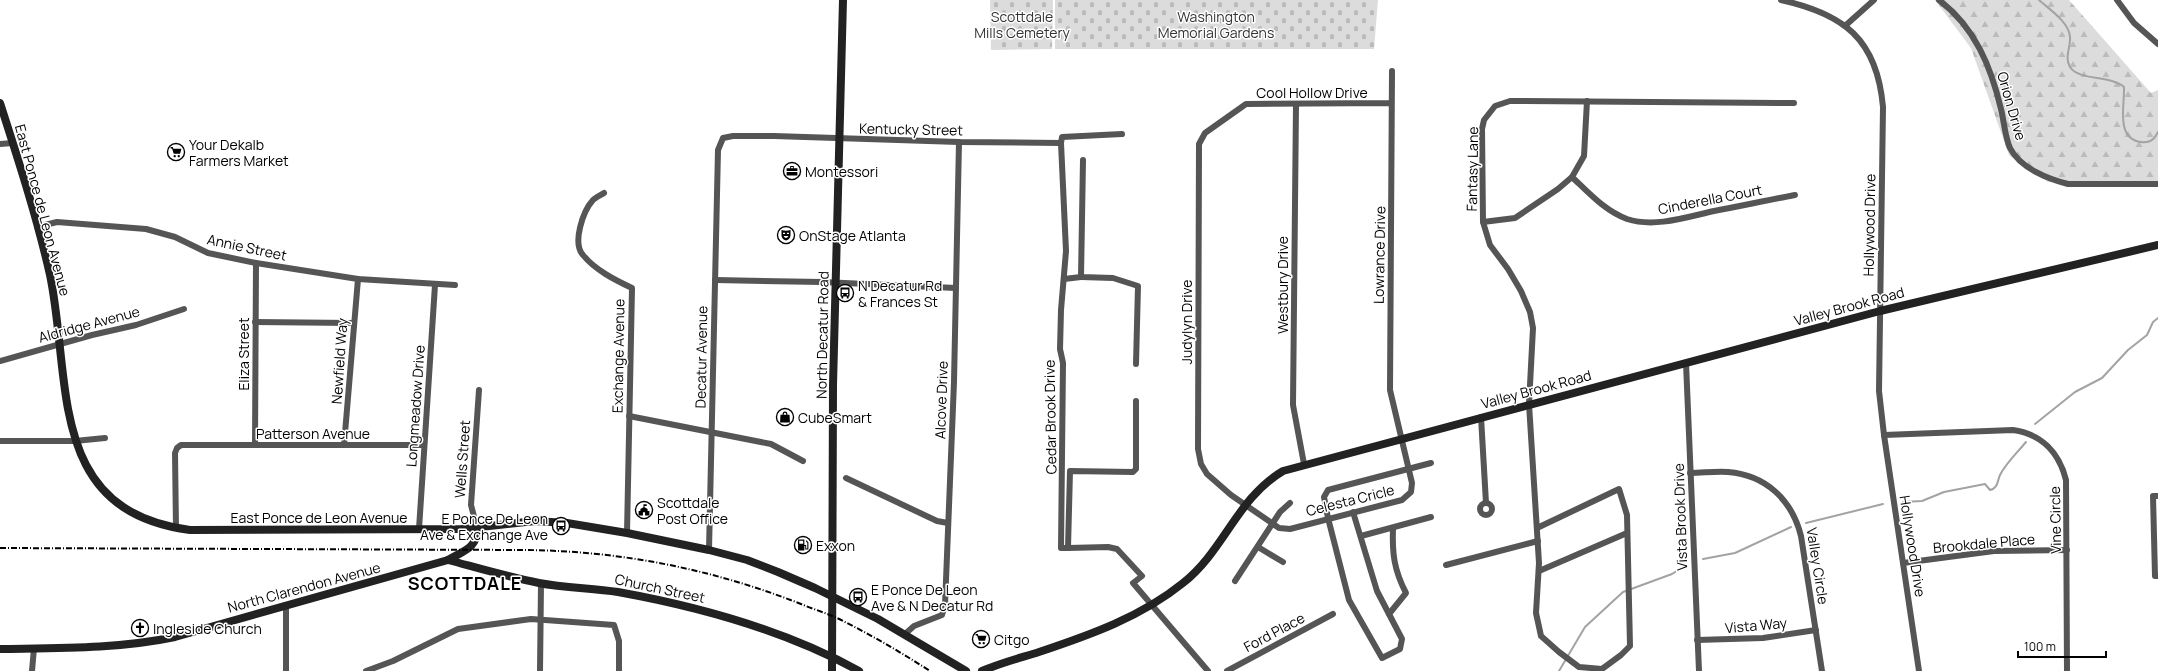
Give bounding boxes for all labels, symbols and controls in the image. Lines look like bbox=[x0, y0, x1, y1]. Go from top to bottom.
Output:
park label: Scottdale Mills Cemetery bbox=[974, 7, 1070, 42]
park label: Washington Memorial Gardens bbox=[1158, 7, 1274, 42]
street label: Orion Drive bbox=[1993, 69, 2031, 143]
street label: Cool Hollow Drive bbox=[1256, 83, 1368, 102]
street label: Kentucky Street bbox=[859, 119, 964, 139]
street label: East Ponce de Leon Avenue bbox=[11, 122, 75, 298]
street label: Fantasy Lane bbox=[1462, 126, 1482, 212]
place label: Your Dekalb Farmers Market bbox=[189, 135, 289, 170]
supermarket icon: Your Dekalb Farmers Market bbox=[166, 142, 186, 162]
office icon: Montessori bbox=[782, 161, 802, 181]
place label: Montessori bbox=[805, 162, 878, 181]
street label: Hollywood Drive bbox=[1859, 174, 1879, 276]
street label: Cinderella Court bbox=[1656, 180, 1764, 218]
street label: Lowrance Drive bbox=[1369, 206, 1389, 304]
theatre icon: OnStage Atlanta bbox=[776, 225, 796, 245]
place label: OnStage Atlanta bbox=[799, 226, 906, 245]
street label: Annie Street bbox=[205, 229, 289, 265]
street label: Westbury Drive bbox=[1273, 236, 1292, 334]
street label: North Decatur Road bbox=[811, 271, 833, 399]
place label: N Decatur Rd & Frances St bbox=[858, 276, 942, 311]
street label: Judylyn Drive bbox=[1177, 280, 1196, 365]
street label: Valley Brook Road bbox=[1792, 282, 1906, 330]
bus stop icon: N Decatur Rd & Frances St bbox=[835, 283, 855, 303]
street label: Exchange Avenue bbox=[608, 299, 628, 413]
street label: Aldridge Avenue bbox=[36, 301, 142, 347]
street label: Decatur Avenue bbox=[691, 305, 711, 409]
street label: Eliza Street bbox=[234, 317, 253, 391]
street label: Newfield Way bbox=[327, 317, 352, 405]
street label: Longmeadow Drive bbox=[401, 344, 429, 468]
street label: Cedar Brook Drive bbox=[1040, 360, 1060, 474]
street label: Alcove Drive bbox=[930, 361, 952, 439]
street label: Valley Brook Road bbox=[1479, 365, 1593, 413]
shop icon: CubeSmart bbox=[775, 407, 795, 427]
place label: CubeSmart bbox=[798, 408, 872, 427]
street label: Wells Street bbox=[450, 419, 474, 499]
street label: Patterson Avenue bbox=[256, 424, 370, 443]
street label: Vista Brook Drive bbox=[1669, 463, 1691, 571]
street label: Celesta Cricle bbox=[1304, 480, 1396, 520]
street label: Vine Circle bbox=[2045, 486, 2065, 554]
place label: Scottdale Post Office bbox=[657, 493, 728, 528]
street label: Hollywood Drive bbox=[1896, 494, 1930, 598]
public building icon: Scottdale Post Office bbox=[634, 500, 654, 520]
street label: East Ponce de Leon Avenue bbox=[231, 508, 407, 527]
place label: E Ponce De Leon Ave & Exchange Ave bbox=[420, 509, 548, 544]
bus stop icon: E Ponce De Leon Ave & Exchange Ave bbox=[551, 516, 571, 536]
street label: Valley Circle bbox=[1803, 526, 1833, 606]
street label: Brookdale Place bbox=[1932, 529, 2036, 557]
fuel station icon: Exxon bbox=[793, 535, 813, 555]
place label: Exxon bbox=[816, 536, 855, 555]
street label: North Clarendon Avenue bbox=[225, 557, 383, 617]
street label: Church Street bbox=[613, 569, 707, 607]
district label: SCOTTDALE bbox=[408, 571, 522, 595]
place label: E Ponce De Leon Ave & N Decatur Rd bbox=[871, 580, 993, 615]
bus stop icon: E Ponce De Leon Ave & N Decatur Rd bbox=[848, 587, 868, 607]
street label: Ford Place bbox=[1240, 608, 1308, 656]
street label: Vista Way bbox=[1724, 613, 1788, 637]
church icon: Ingleside Church bbox=[130, 618, 150, 638]
place label: Ingleside Church bbox=[153, 619, 262, 638]
supermarket icon: Citgo bbox=[971, 629, 991, 649]
place label: Citgo bbox=[994, 630, 1029, 649]
scale bar bbox=[2018, 633, 2106, 659]
text: 100 m bbox=[2024, 638, 2056, 655]

